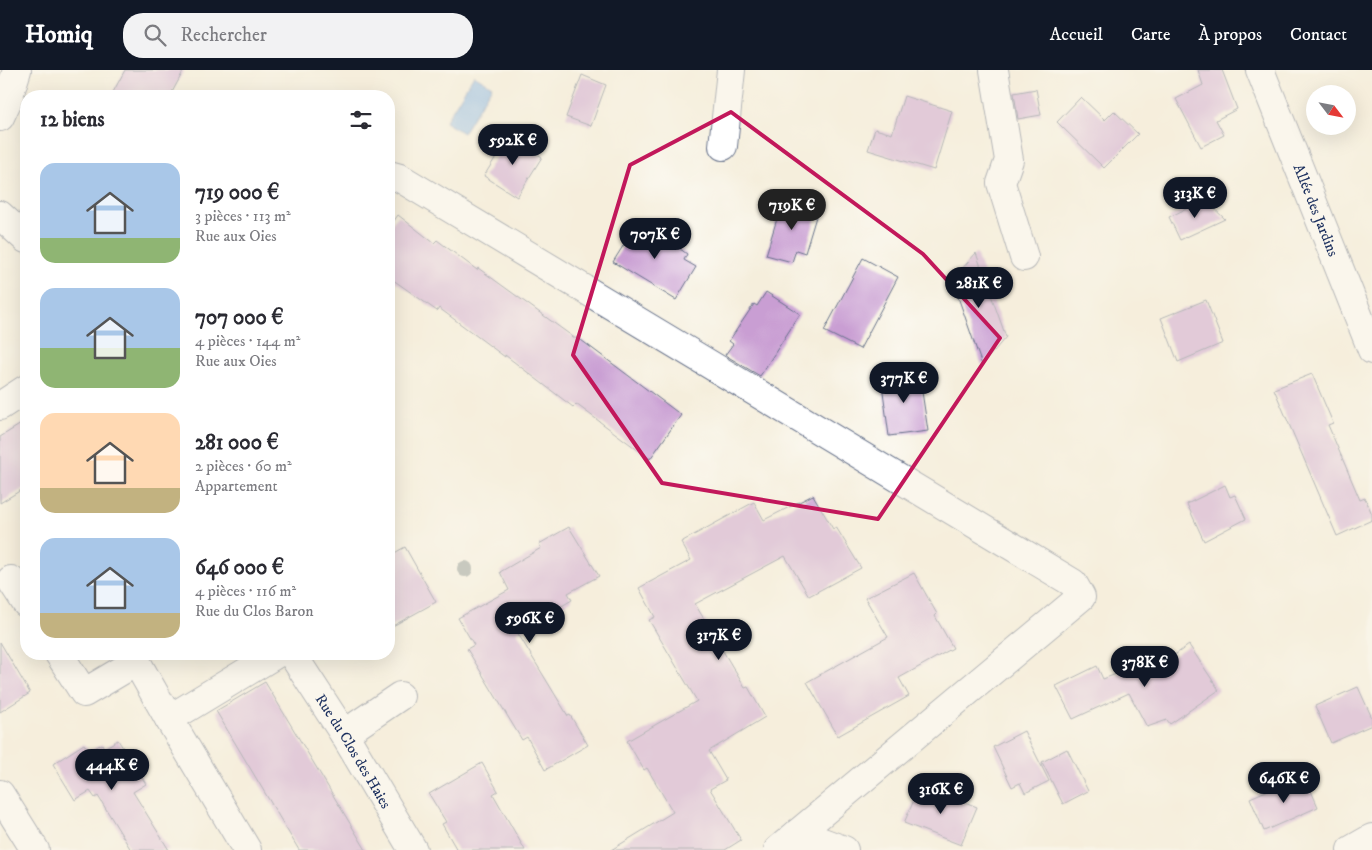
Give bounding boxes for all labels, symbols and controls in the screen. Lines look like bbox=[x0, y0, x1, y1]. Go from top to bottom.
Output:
search box bbox=[123, 13, 473, 58]
text: Homiq bbox=[25, 20, 93, 50]
icon: search bbox=[141, 21, 169, 49]
text: Rechercher bbox=[181, 24, 267, 47]
text: Accueil bbox=[1050, 24, 1103, 46]
text: Carte bbox=[1131, 24, 1170, 46]
text: À propos bbox=[1198, 24, 1262, 46]
text: Contact bbox=[1290, 24, 1347, 46]
north arrow bbox=[1306, 85, 1356, 135]
map controls bbox=[1306, 85, 1356, 135]
icon: filters bbox=[347, 106, 375, 134]
text: 12 biens bbox=[40, 107, 104, 133]
pin: 592K € bbox=[472, 124, 554, 166]
text: 592K € bbox=[489, 130, 537, 150]
street label: Allée des Jardins bbox=[1289, 161, 1343, 259]
pin: 313K € bbox=[1154, 176, 1236, 219]
text: 719 000 € bbox=[195, 180, 279, 206]
icon: home bbox=[80, 183, 140, 243]
text: 313K € bbox=[1174, 183, 1216, 203]
pin: 719K € bbox=[751, 189, 833, 231]
text: 719K € bbox=[769, 195, 815, 215]
text: 3 pièces · 113 m² bbox=[195, 206, 291, 226]
pin: 707K € bbox=[614, 218, 696, 260]
text: 707K € bbox=[630, 224, 680, 244]
text: Rue aux Oies bbox=[195, 226, 277, 246]
pin: 281K € bbox=[938, 266, 1020, 309]
text: 281K € bbox=[956, 273, 1002, 293]
text: 707 000 € bbox=[195, 305, 284, 331]
icon: home bbox=[80, 308, 140, 368]
text: 4 pièces · 144 m² bbox=[195, 331, 300, 351]
text: Rue aux Oies bbox=[195, 351, 277, 371]
pin: 377K € bbox=[863, 362, 945, 404]
text: 377K € bbox=[881, 368, 927, 388]
text: 281 000 € bbox=[195, 430, 279, 456]
icon: home bbox=[80, 433, 140, 493]
text: 2 pièces · 60 m² bbox=[195, 456, 292, 476]
text: Appartement bbox=[195, 476, 278, 496]
text: 646 000 € bbox=[195, 555, 284, 581]
icon: home bbox=[80, 558, 140, 618]
text: 4 pièces · 116 m² bbox=[195, 581, 296, 601]
text: Rue du Clos Baron bbox=[195, 601, 314, 621]
pin: 596K € bbox=[489, 602, 571, 644]
text: 596K € bbox=[506, 608, 554, 628]
pin: 317K € bbox=[678, 618, 760, 661]
text: 317K € bbox=[697, 625, 741, 645]
pin: 378K € bbox=[1104, 646, 1186, 688]
text: 378K € bbox=[1122, 652, 1168, 672]
street label: Rue du Clos des Haies bbox=[311, 690, 396, 812]
pin: 444K € bbox=[71, 748, 153, 791]
text: 444K € bbox=[86, 755, 138, 775]
pin: 646K € bbox=[1243, 762, 1325, 804]
text: 646K € bbox=[1259, 768, 1309, 788]
pin: 316K € bbox=[900, 772, 982, 815]
text: 316K € bbox=[919, 779, 963, 799]

